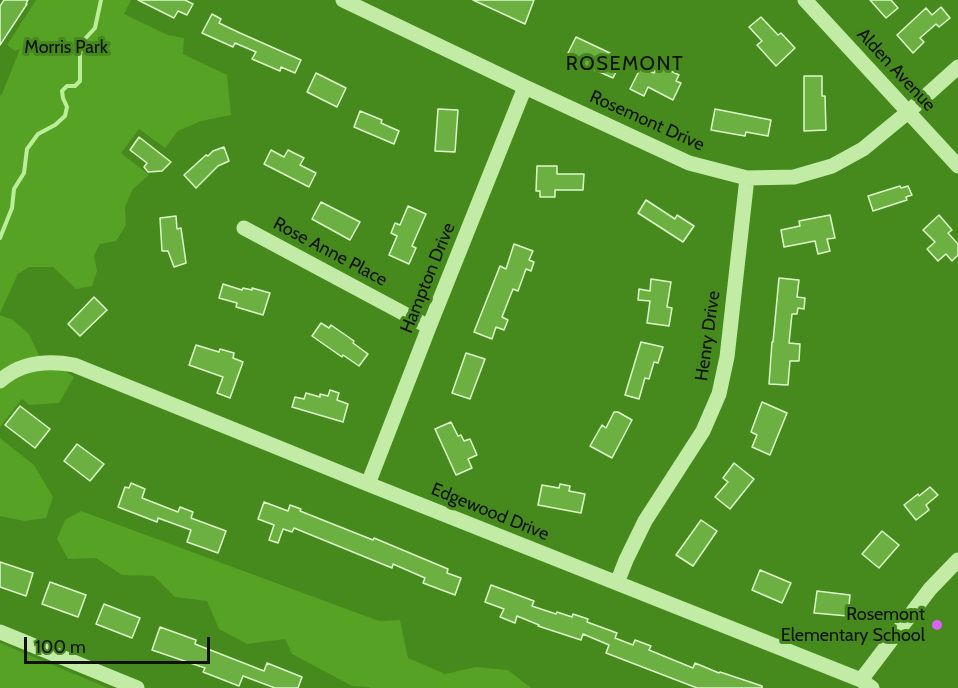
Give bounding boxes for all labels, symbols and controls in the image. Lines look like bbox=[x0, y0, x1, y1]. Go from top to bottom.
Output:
street label: Alden Avenue bbox=[852, 24, 940, 116]
park label: Morris Park bbox=[24, 37, 108, 59]
district label: ROSEMONT bbox=[566, 52, 684, 76]
street label: Rosemont Drive bbox=[586, 86, 708, 156]
street label: Rose Anne Place bbox=[269, 213, 391, 291]
street label: Hampton Drive bbox=[396, 220, 460, 336]
street label: Henry Drive bbox=[691, 289, 725, 383]
street label: Edgewood Drive bbox=[428, 479, 552, 545]
place label: Rosemont Elementary School bbox=[781, 604, 925, 646]
marker: Rosemont Elementary School bbox=[930, 618, 944, 632]
scale bar bbox=[27, 625, 213, 663]
text: 100 m bbox=[35, 636, 86, 658]

